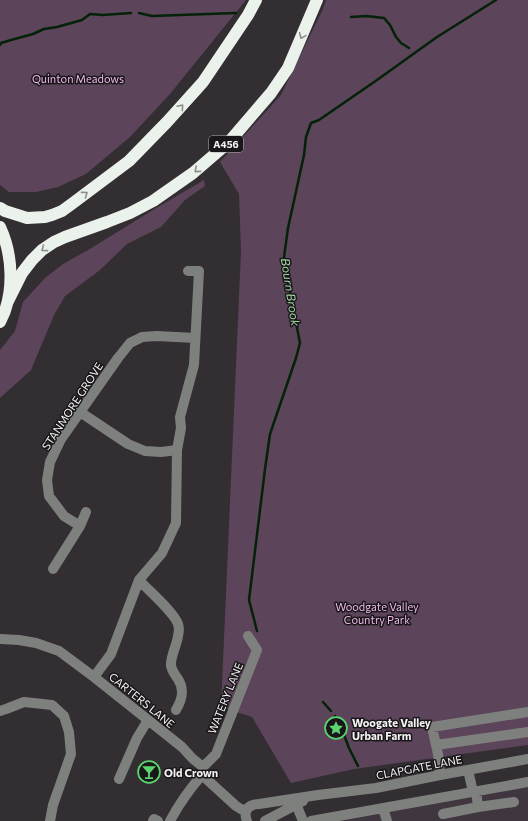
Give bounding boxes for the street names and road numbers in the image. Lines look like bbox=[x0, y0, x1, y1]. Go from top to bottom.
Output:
road number: A456 bbox=[209, 136, 243, 152]
street label: STANMORE GROVE bbox=[39, 360, 105, 452]
street label: WATERY LANE bbox=[205, 660, 245, 736]
street label: CARTERS LANE bbox=[107, 670, 177, 730]
street label: CLAPGATE LANE bbox=[375, 752, 463, 782]

